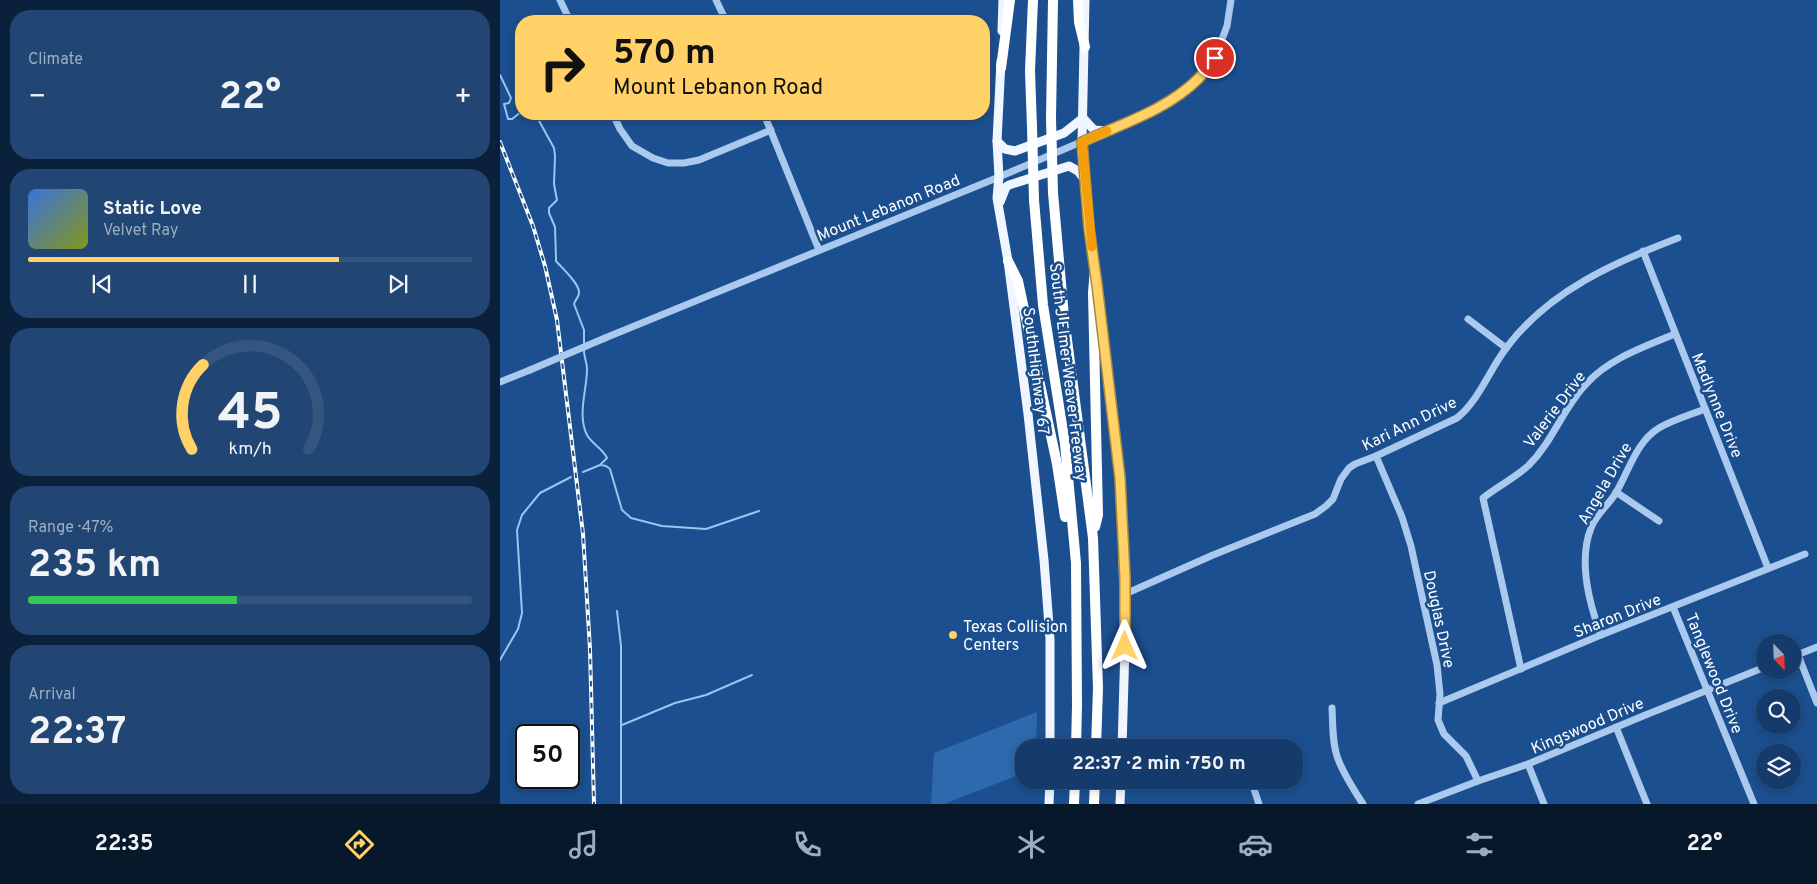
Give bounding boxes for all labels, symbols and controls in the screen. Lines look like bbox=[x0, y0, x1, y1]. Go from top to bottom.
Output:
text: 570 m bbox=[613, 32, 716, 76]
icon: right bbox=[530, 35, 595, 100]
pin bbox=[1194, 37, 1236, 79]
icon: arrive bbox=[1201, 44, 1229, 72]
text: Climate bbox=[28, 50, 83, 70]
text: 22° bbox=[219, 74, 281, 123]
text: Mount Lebanon Road bbox=[613, 75, 823, 102]
text: − bbox=[28, 80, 46, 116]
text: + bbox=[454, 80, 472, 116]
street label: Mount Lebanon Road bbox=[814, 171, 963, 247]
text: Static Love bbox=[103, 197, 202, 221]
text: Velvet Ray bbox=[103, 221, 178, 241]
street label: South J Elmer Weaver Freeway bbox=[1044, 262, 1090, 483]
icon: previous bbox=[88, 270, 116, 298]
icon: pause bbox=[236, 270, 264, 298]
icon: next bbox=[384, 270, 412, 298]
street label: South Highway 67 bbox=[1017, 306, 1053, 436]
street label: Madlynne Drive bbox=[1686, 350, 1746, 461]
street label: Valerie Drive bbox=[1520, 368, 1591, 453]
text: 45 bbox=[217, 382, 283, 448]
street label: Kari Ann Drive bbox=[1359, 393, 1461, 456]
text: km/h bbox=[228, 438, 272, 461]
street label: Angela Drive bbox=[1574, 439, 1637, 529]
text: Range · 47% bbox=[28, 518, 113, 538]
text: 235 km bbox=[28, 542, 161, 591]
street label: Douglas Drive bbox=[1418, 569, 1458, 670]
street label: Sharon Drive bbox=[1571, 590, 1664, 643]
street label: Tanglewood Drive bbox=[1680, 611, 1746, 737]
place label: Texas Collision Centers bbox=[963, 618, 1068, 656]
position arrow bbox=[1098, 619, 1150, 671]
marker: Texas Collision Centers bbox=[947, 629, 959, 641]
north arrow bbox=[1756, 634, 1801, 679]
map controls bbox=[1756, 634, 1801, 789]
text: Arrival bbox=[28, 685, 76, 705]
button: search bbox=[1756, 689, 1801, 734]
street label: Kingswood Drive bbox=[1528, 694, 1647, 760]
text: 22:37 bbox=[28, 709, 126, 758]
speed limit sign: 50 bbox=[515, 724, 580, 789]
button: layers bbox=[1756, 744, 1801, 789]
text: 22:37 · 2 min · 750 m bbox=[1072, 752, 1246, 776]
icon: directions bbox=[342, 827, 377, 862]
icon: music bbox=[566, 827, 601, 862]
icon: phone bbox=[790, 827, 825, 862]
icon: climate bbox=[1014, 827, 1049, 862]
icon: car bbox=[1238, 827, 1273, 862]
icon: filters bbox=[1462, 827, 1497, 862]
text: 22:35 bbox=[95, 831, 153, 858]
text: 22° bbox=[1686, 831, 1722, 858]

